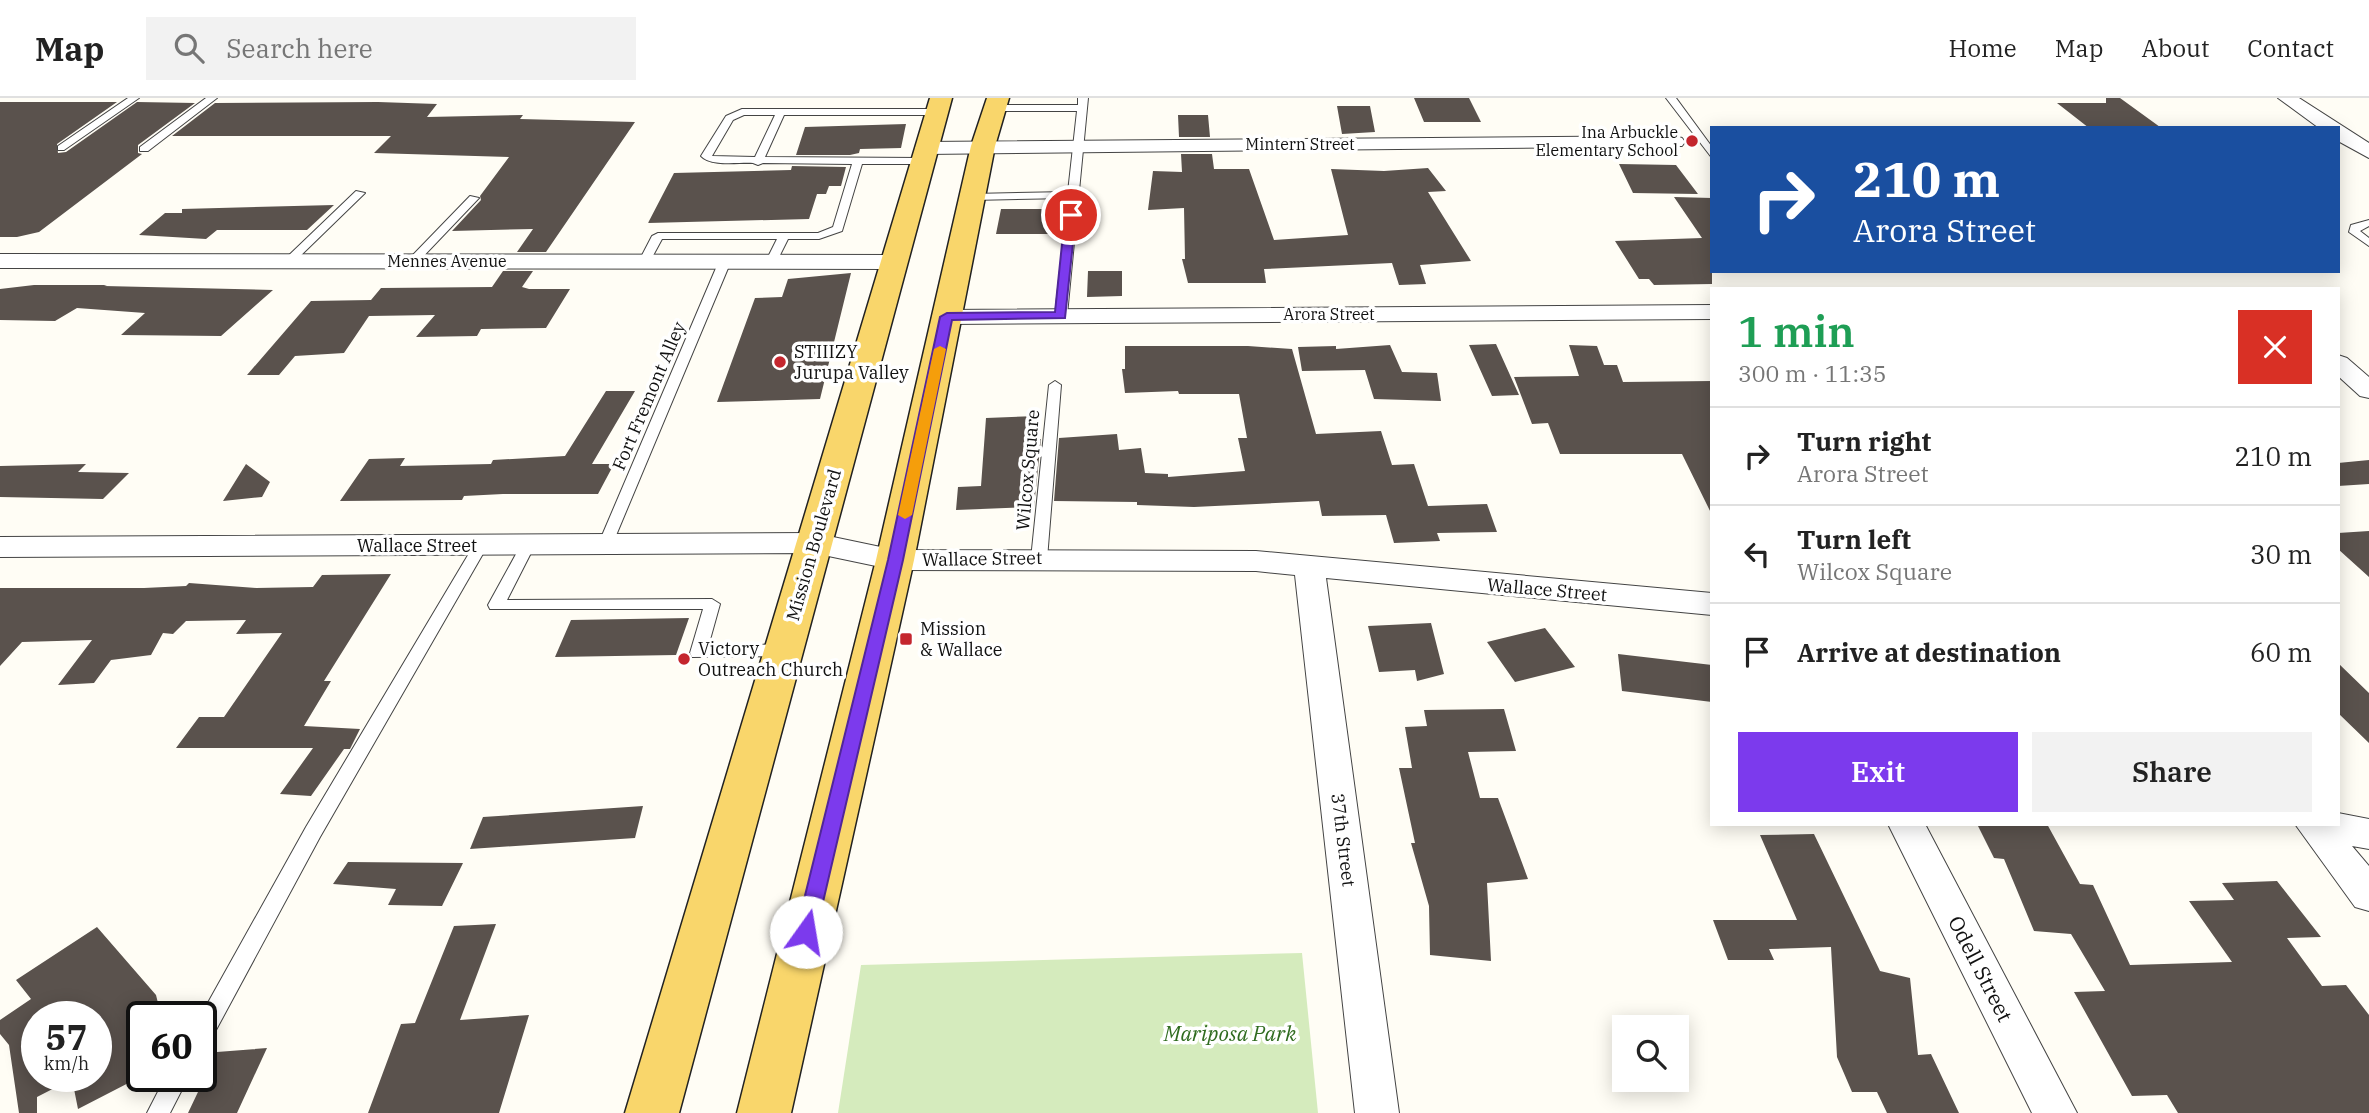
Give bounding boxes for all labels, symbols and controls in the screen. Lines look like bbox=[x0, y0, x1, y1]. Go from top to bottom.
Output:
search box bbox=[146, 17, 636, 80]
text: Map bbox=[35, 27, 104, 70]
icon: search bbox=[170, 29, 208, 67]
text: Search here bbox=[226, 31, 373, 65]
text: Home bbox=[1949, 32, 2017, 64]
text: Map bbox=[2055, 32, 2103, 64]
text: About bbox=[2141, 32, 2209, 64]
text: Contact bbox=[2247, 32, 2334, 64]
place label: Ina Arbuckle Elementary School bbox=[1535, 122, 1678, 160]
marker: Ina Arbuckle Elementary School bbox=[1684, 133, 1700, 149]
street label: Mintern Street bbox=[1245, 134, 1355, 154]
text: 210 m bbox=[1853, 147, 2000, 210]
icon: right bbox=[1738, 154, 1829, 245]
pin bbox=[1041, 185, 1101, 245]
icon: arrive bbox=[1052, 196, 1090, 234]
text: Arora Street bbox=[1853, 209, 2036, 251]
street label: Mennes Avenue bbox=[387, 251, 507, 271]
street label: Arora Street bbox=[1283, 304, 1375, 324]
text: 1 min bbox=[1738, 304, 1855, 359]
button: close bbox=[2238, 310, 2312, 384]
street label: Fort Fremont Alley bbox=[607, 318, 690, 474]
place label: STIIIZY Jurupa Valley bbox=[794, 340, 909, 384]
marker: STIIIZY Jurupa Valley bbox=[772, 354, 788, 370]
text: 300 m · 11:35 bbox=[1738, 358, 1887, 388]
street label: Wilcox Square bbox=[1011, 408, 1044, 531]
text: Turn right bbox=[1797, 424, 1931, 458]
icon: right bbox=[1738, 437, 1776, 475]
text: 210 m bbox=[2234, 439, 2312, 473]
text: Arora Street bbox=[1797, 458, 1929, 488]
street label: Mission Boulevard bbox=[781, 466, 846, 623]
text: Turn left bbox=[1797, 522, 1911, 556]
street label: Wallace Street bbox=[357, 534, 477, 557]
icon: left bbox=[1738, 535, 1776, 573]
text: 30 m bbox=[2250, 537, 2312, 571]
street label: Wallace Street bbox=[922, 546, 1042, 571]
text: Wilcox Square bbox=[1797, 556, 1952, 586]
street label: Wallace Street bbox=[1486, 573, 1608, 606]
place label: Mission & Wallace bbox=[920, 617, 1003, 661]
marker: Mission & Wallace bbox=[898, 631, 914, 647]
icon: arrive bbox=[1738, 633, 1776, 671]
text: Arrive at destination bbox=[1797, 635, 2061, 669]
text: 60 m bbox=[2250, 635, 2312, 669]
place label: Victory Outreach Church bbox=[698, 637, 843, 681]
marker: Victory Outreach Church bbox=[676, 651, 692, 667]
button: Exit bbox=[1738, 732, 2018, 812]
button: Share bbox=[2032, 732, 2312, 812]
street label: 37th Street bbox=[1326, 792, 1361, 888]
position arrow bbox=[769, 895, 843, 969]
street label: Odell Street bbox=[1942, 911, 2020, 1026]
speed limit sign: 60 bbox=[126, 1001, 217, 1092]
text: 57 bbox=[45, 1014, 88, 1060]
map controls bbox=[1612, 1015, 1689, 1092]
button: search bbox=[1612, 1015, 1689, 1092]
park label: Mariposa Park bbox=[1163, 1019, 1297, 1047]
text: km/h bbox=[44, 1052, 89, 1075]

